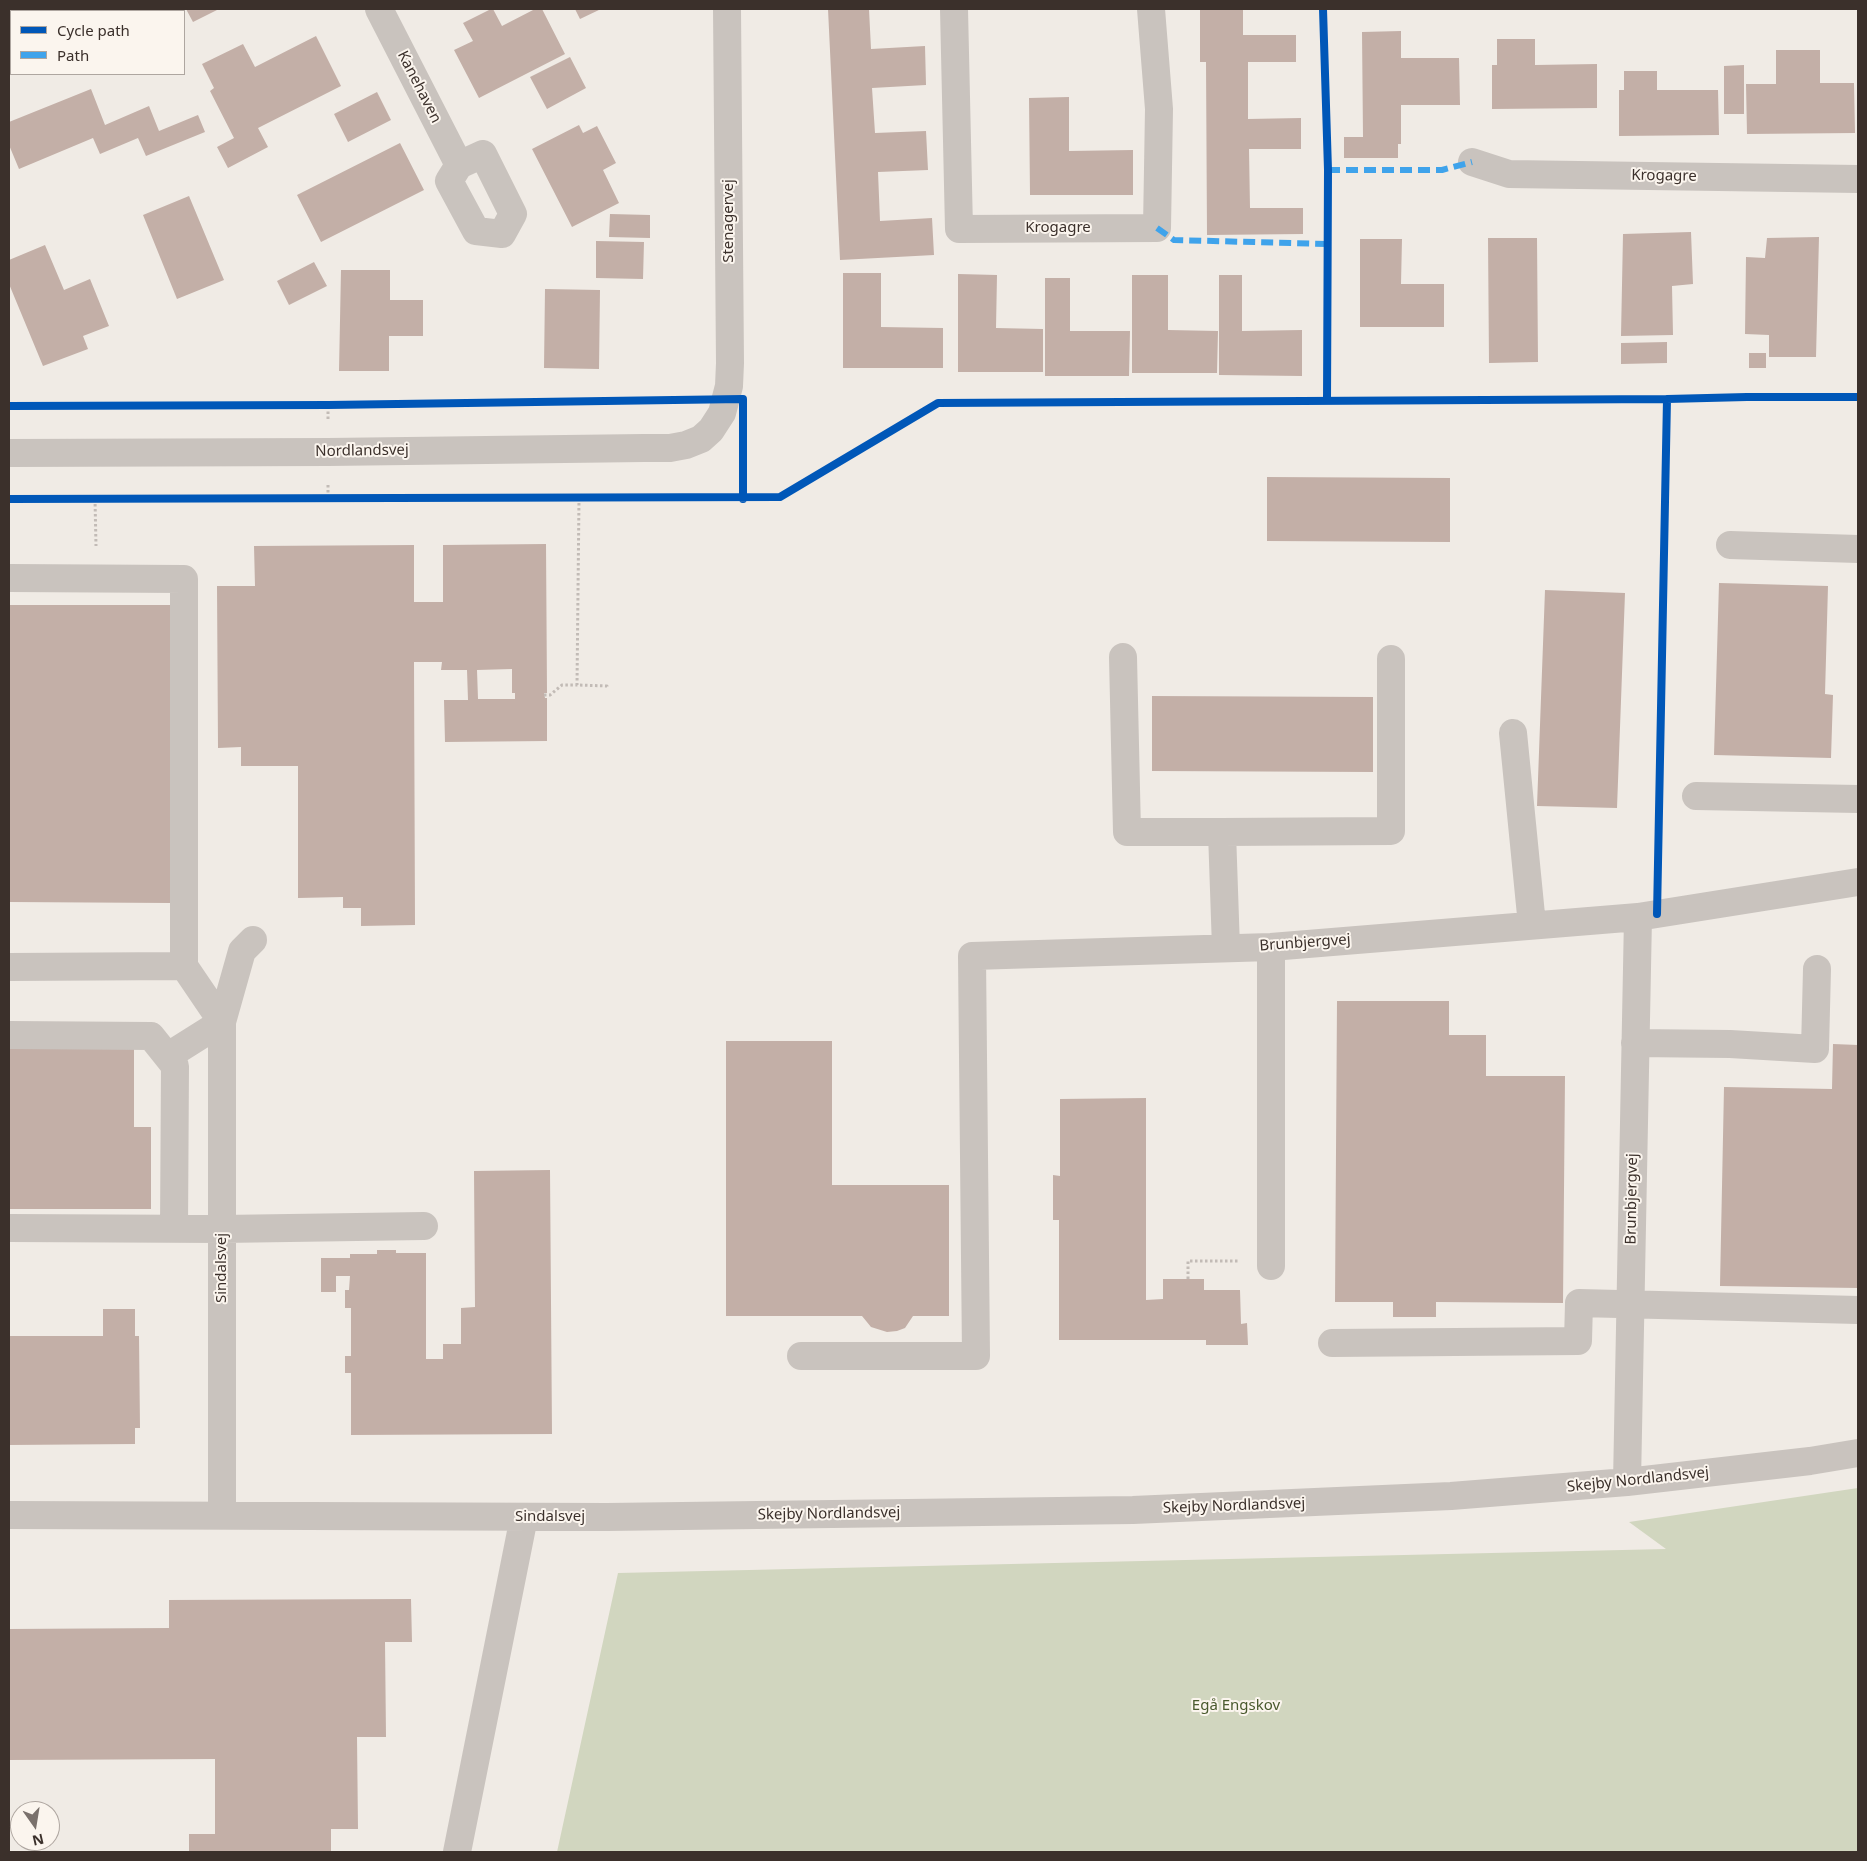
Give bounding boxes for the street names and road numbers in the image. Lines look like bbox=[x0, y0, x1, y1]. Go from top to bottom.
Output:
street label: Kanehaven bbox=[393, 48, 445, 126]
street label: Krogagre bbox=[1631, 166, 1697, 186]
street label: Stenagervej bbox=[720, 179, 738, 263]
street label: Krogagre bbox=[1025, 219, 1091, 237]
street label: Nordlandsvej bbox=[315, 441, 409, 461]
street label: Brunbjergvej bbox=[1259, 931, 1351, 955]
street label: Brunbjergvej bbox=[1622, 1153, 1642, 1245]
street label: Sindalsvej bbox=[213, 1233, 231, 1303]
street label: Skejby Nordlandsvej bbox=[1566, 1464, 1710, 1496]
street label: Skejby Nordlandsvej bbox=[1162, 1495, 1306, 1517]
street label: Skejby Nordlandsvej bbox=[758, 1504, 900, 1524]
street label: Sindalsvej bbox=[515, 1508, 585, 1526]

